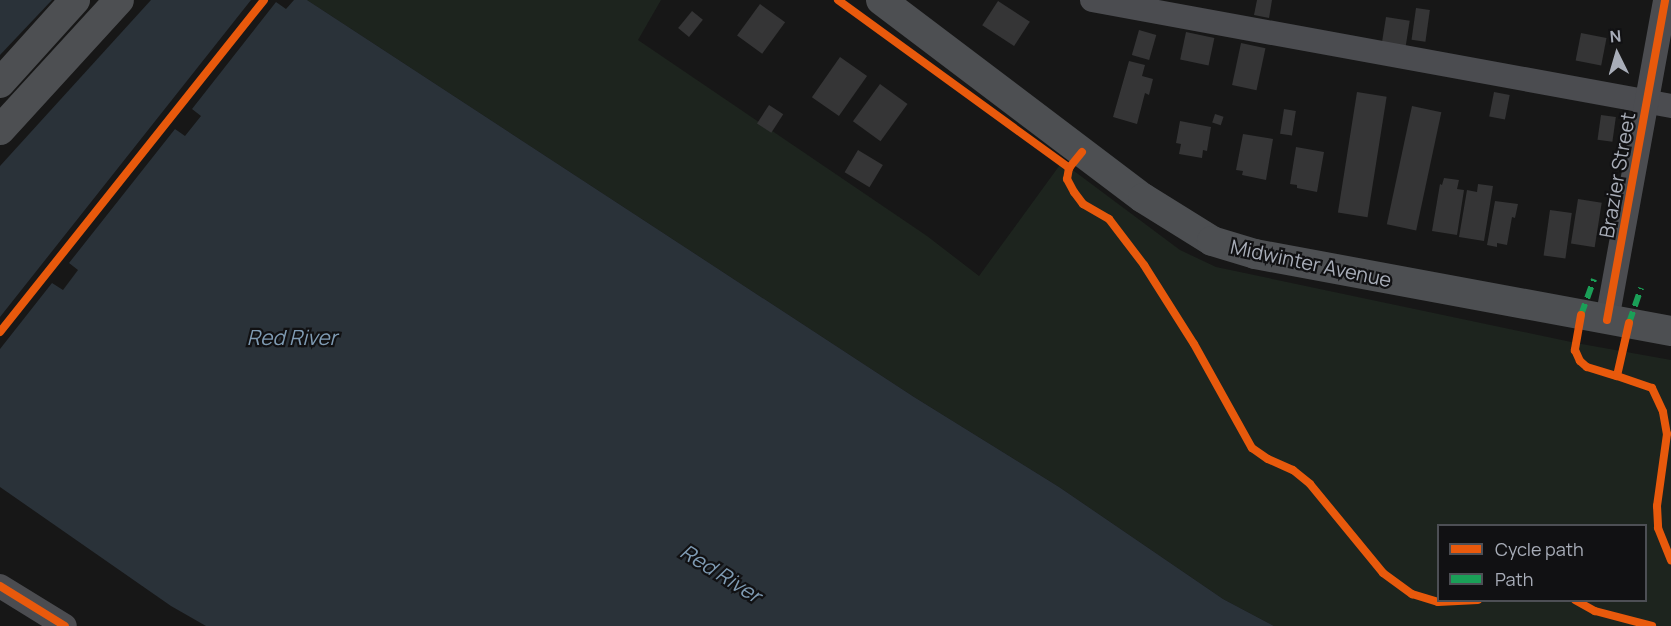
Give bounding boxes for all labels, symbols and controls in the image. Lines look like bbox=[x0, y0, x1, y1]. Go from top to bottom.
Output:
north arrow bbox=[1587, 24, 1647, 84]
text: N bbox=[1609, 25, 1622, 48]
street label: Brazier Street bbox=[1594, 110, 1640, 240]
street label: Midwinter Avenue bbox=[1228, 234, 1394, 292]
water label: Red River bbox=[247, 324, 337, 350]
legend bbox=[1437, 524, 1647, 602]
text: Cycle path bbox=[1495, 537, 1584, 561]
water label: Red River bbox=[676, 538, 766, 608]
text: Path bbox=[1495, 567, 1533, 591]

